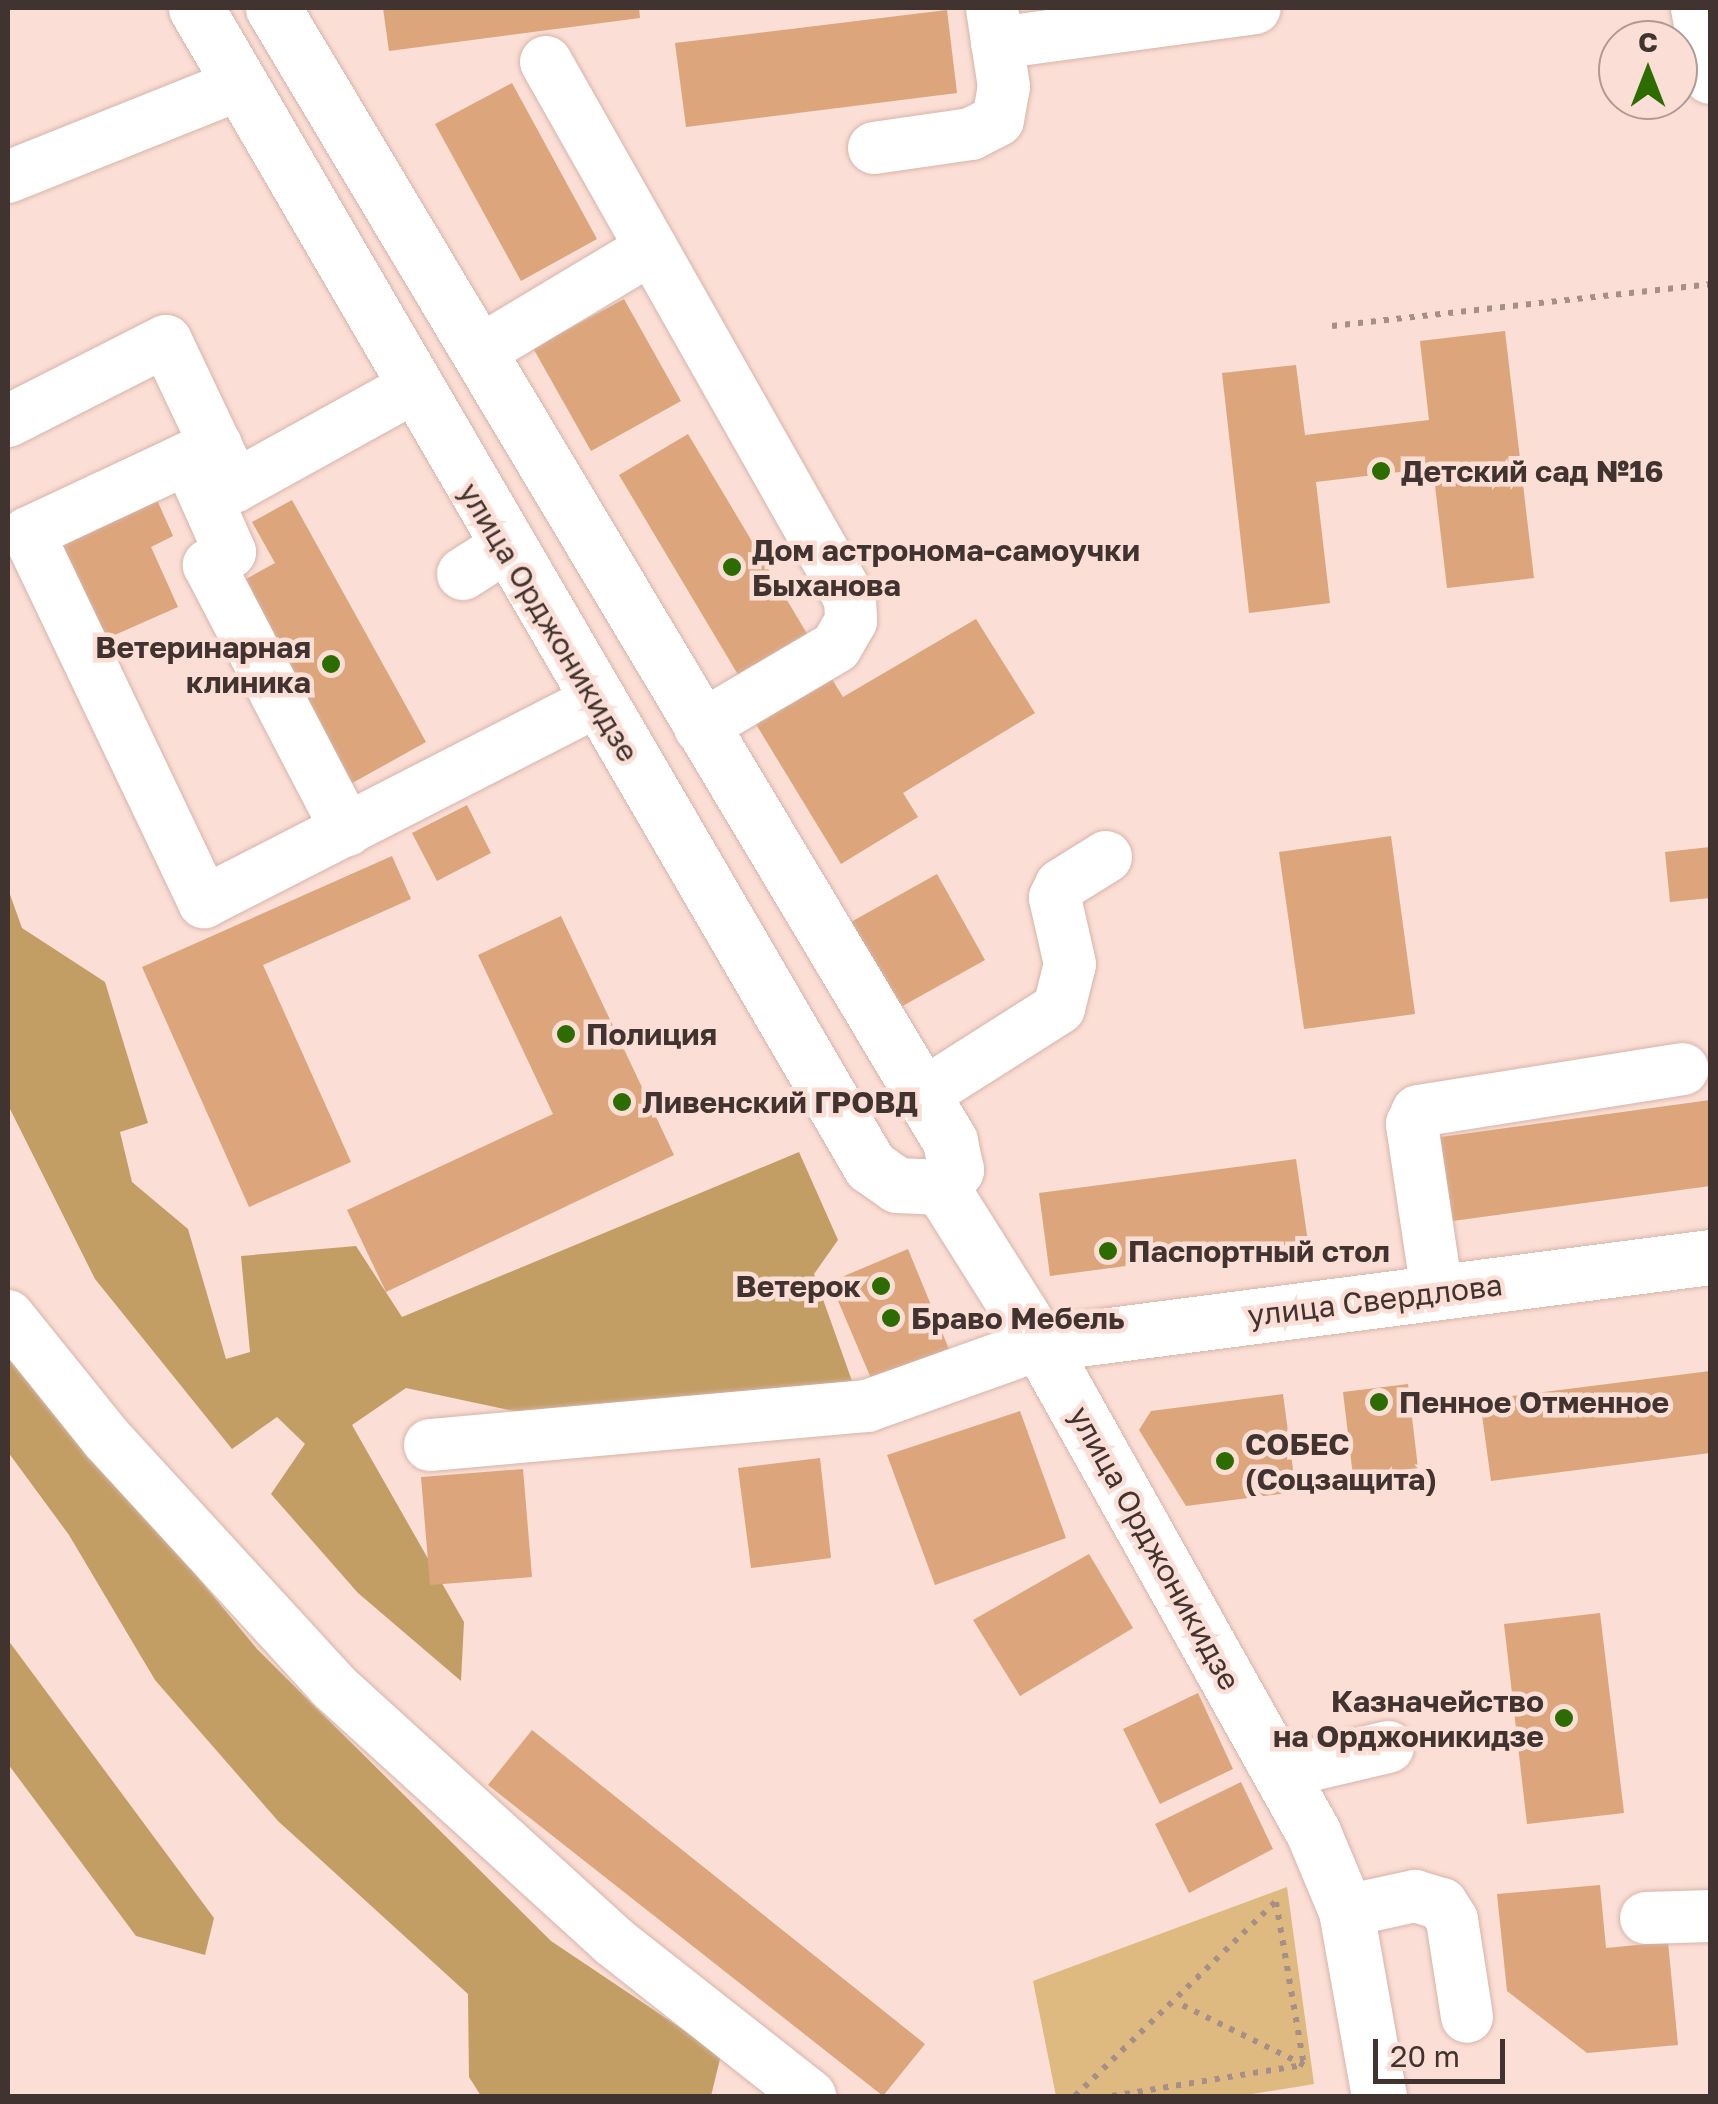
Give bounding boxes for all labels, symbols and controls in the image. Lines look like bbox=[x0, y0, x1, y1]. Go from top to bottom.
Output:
north arrow bbox=[1598, 20, 1698, 120]
text: С bbox=[1638, 25, 1658, 58]
place label: Детский сад №16 bbox=[1401, 453, 1664, 489]
marker: Детский сад №16 bbox=[1370, 460, 1392, 482]
street label: улица Орджоникидзе bbox=[451, 476, 647, 768]
place label: Дом астронома-самоучки Быханова bbox=[752, 532, 1140, 602]
marker: Дом астронома-самоучки Быханова bbox=[721, 556, 743, 578]
place label: Ветеринарная клиника bbox=[95, 629, 311, 700]
marker: Ветеринарная клиника bbox=[320, 653, 342, 675]
place label: Полиция bbox=[586, 1016, 717, 1052]
marker: Полиция bbox=[555, 1023, 577, 1045]
place label: Ливенский ГРОВД bbox=[642, 1084, 918, 1120]
marker: Ливенский ГРОВД bbox=[611, 1091, 633, 1113]
place label: Паспортный стол bbox=[1128, 1233, 1390, 1269]
marker: Паспортный стол bbox=[1097, 1240, 1119, 1262]
street label: улица Свердлова bbox=[1246, 1267, 1504, 1333]
place label: Ветерок bbox=[736, 1268, 861, 1304]
marker: Ветерок bbox=[870, 1275, 892, 1297]
place label: Браво Мебель bbox=[911, 1300, 1124, 1336]
marker: Браво Мебель bbox=[880, 1307, 902, 1329]
place label: Пенное Отменное bbox=[1399, 1384, 1669, 1420]
marker: Пенное Отменное bbox=[1368, 1391, 1390, 1413]
street label: улица Орджоникидзе bbox=[1062, 1400, 1248, 1696]
place label: СОБЕС (Соцзащита) bbox=[1245, 1426, 1437, 1496]
marker: СОБЕС (Соцзащита) bbox=[1214, 1450, 1236, 1472]
place label: Казначейство на Орджоникидзе bbox=[1273, 1683, 1544, 1754]
marker: Казначейство на Орджоникидзе bbox=[1553, 1707, 1575, 1729]
scale bar bbox=[1378, 2019, 1510, 2081]
text: 20 m bbox=[1390, 2038, 1460, 2074]

